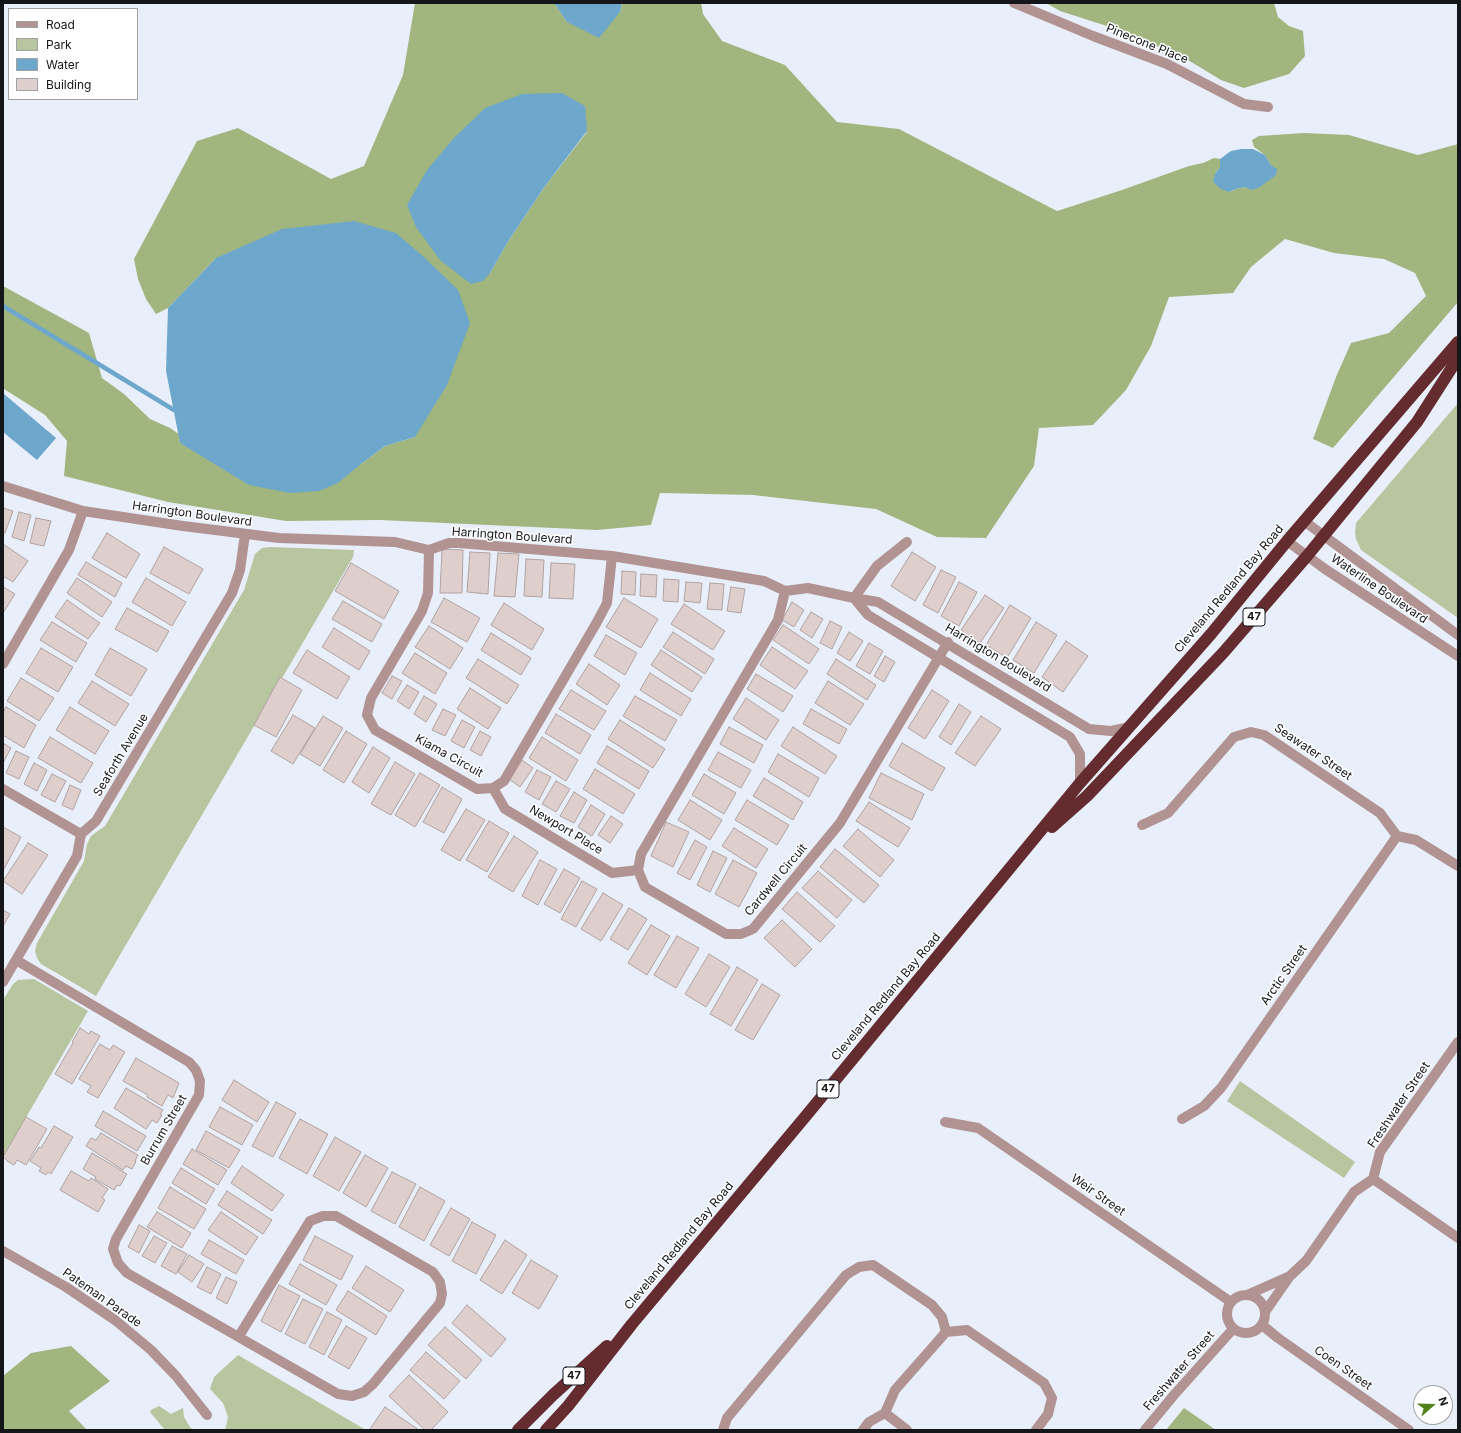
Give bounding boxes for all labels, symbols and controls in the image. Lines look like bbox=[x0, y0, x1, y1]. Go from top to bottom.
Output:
legend bbox=[8, 8, 138, 100]
text: Road bbox=[46, 17, 75, 32]
street label: Pinecone Place bbox=[1104, 21, 1190, 67]
text: Park bbox=[46, 37, 72, 52]
text: Water bbox=[46, 57, 79, 72]
text: Building bbox=[46, 77, 91, 92]
street label: Harrington Boulevard bbox=[131, 498, 253, 530]
street label: Cleveland Redland Bay Road bbox=[1171, 522, 1287, 656]
street label: Harrington Boulevard bbox=[451, 525, 573, 547]
street label: Waterline Boulevard bbox=[1328, 551, 1430, 627]
road number: 47 bbox=[1243, 608, 1265, 626]
street label: Harrington Boulevard bbox=[943, 621, 1053, 695]
street label: Seaforth Avenue bbox=[91, 711, 151, 799]
street label: Seawater Street bbox=[1271, 721, 1355, 783]
street label: Kiama Circuit bbox=[413, 731, 485, 781]
street label: Newport Place bbox=[527, 802, 605, 858]
street label: Cardwell Circuit bbox=[742, 841, 810, 919]
street label: Cleveland Redland Bay Road bbox=[828, 930, 944, 1064]
street label: Arctic Street bbox=[1258, 942, 1310, 1008]
street label: Freshwater Street bbox=[1365, 1059, 1433, 1151]
road number: 47 bbox=[817, 1080, 839, 1098]
street label: Burrum Street bbox=[138, 1092, 190, 1168]
street label: Weir Street bbox=[1068, 1171, 1128, 1219]
street label: Cleveland Redland Bay Road bbox=[621, 1179, 737, 1313]
street label: Pateman Parade bbox=[60, 1265, 144, 1331]
street label: Freshwater Street bbox=[1141, 1328, 1217, 1414]
street label: Coen Street bbox=[1311, 1343, 1375, 1393]
road number: 47 bbox=[563, 1367, 585, 1385]
north arrow bbox=[1413, 1385, 1453, 1425]
text: N bbox=[1435, 1395, 1451, 1408]

